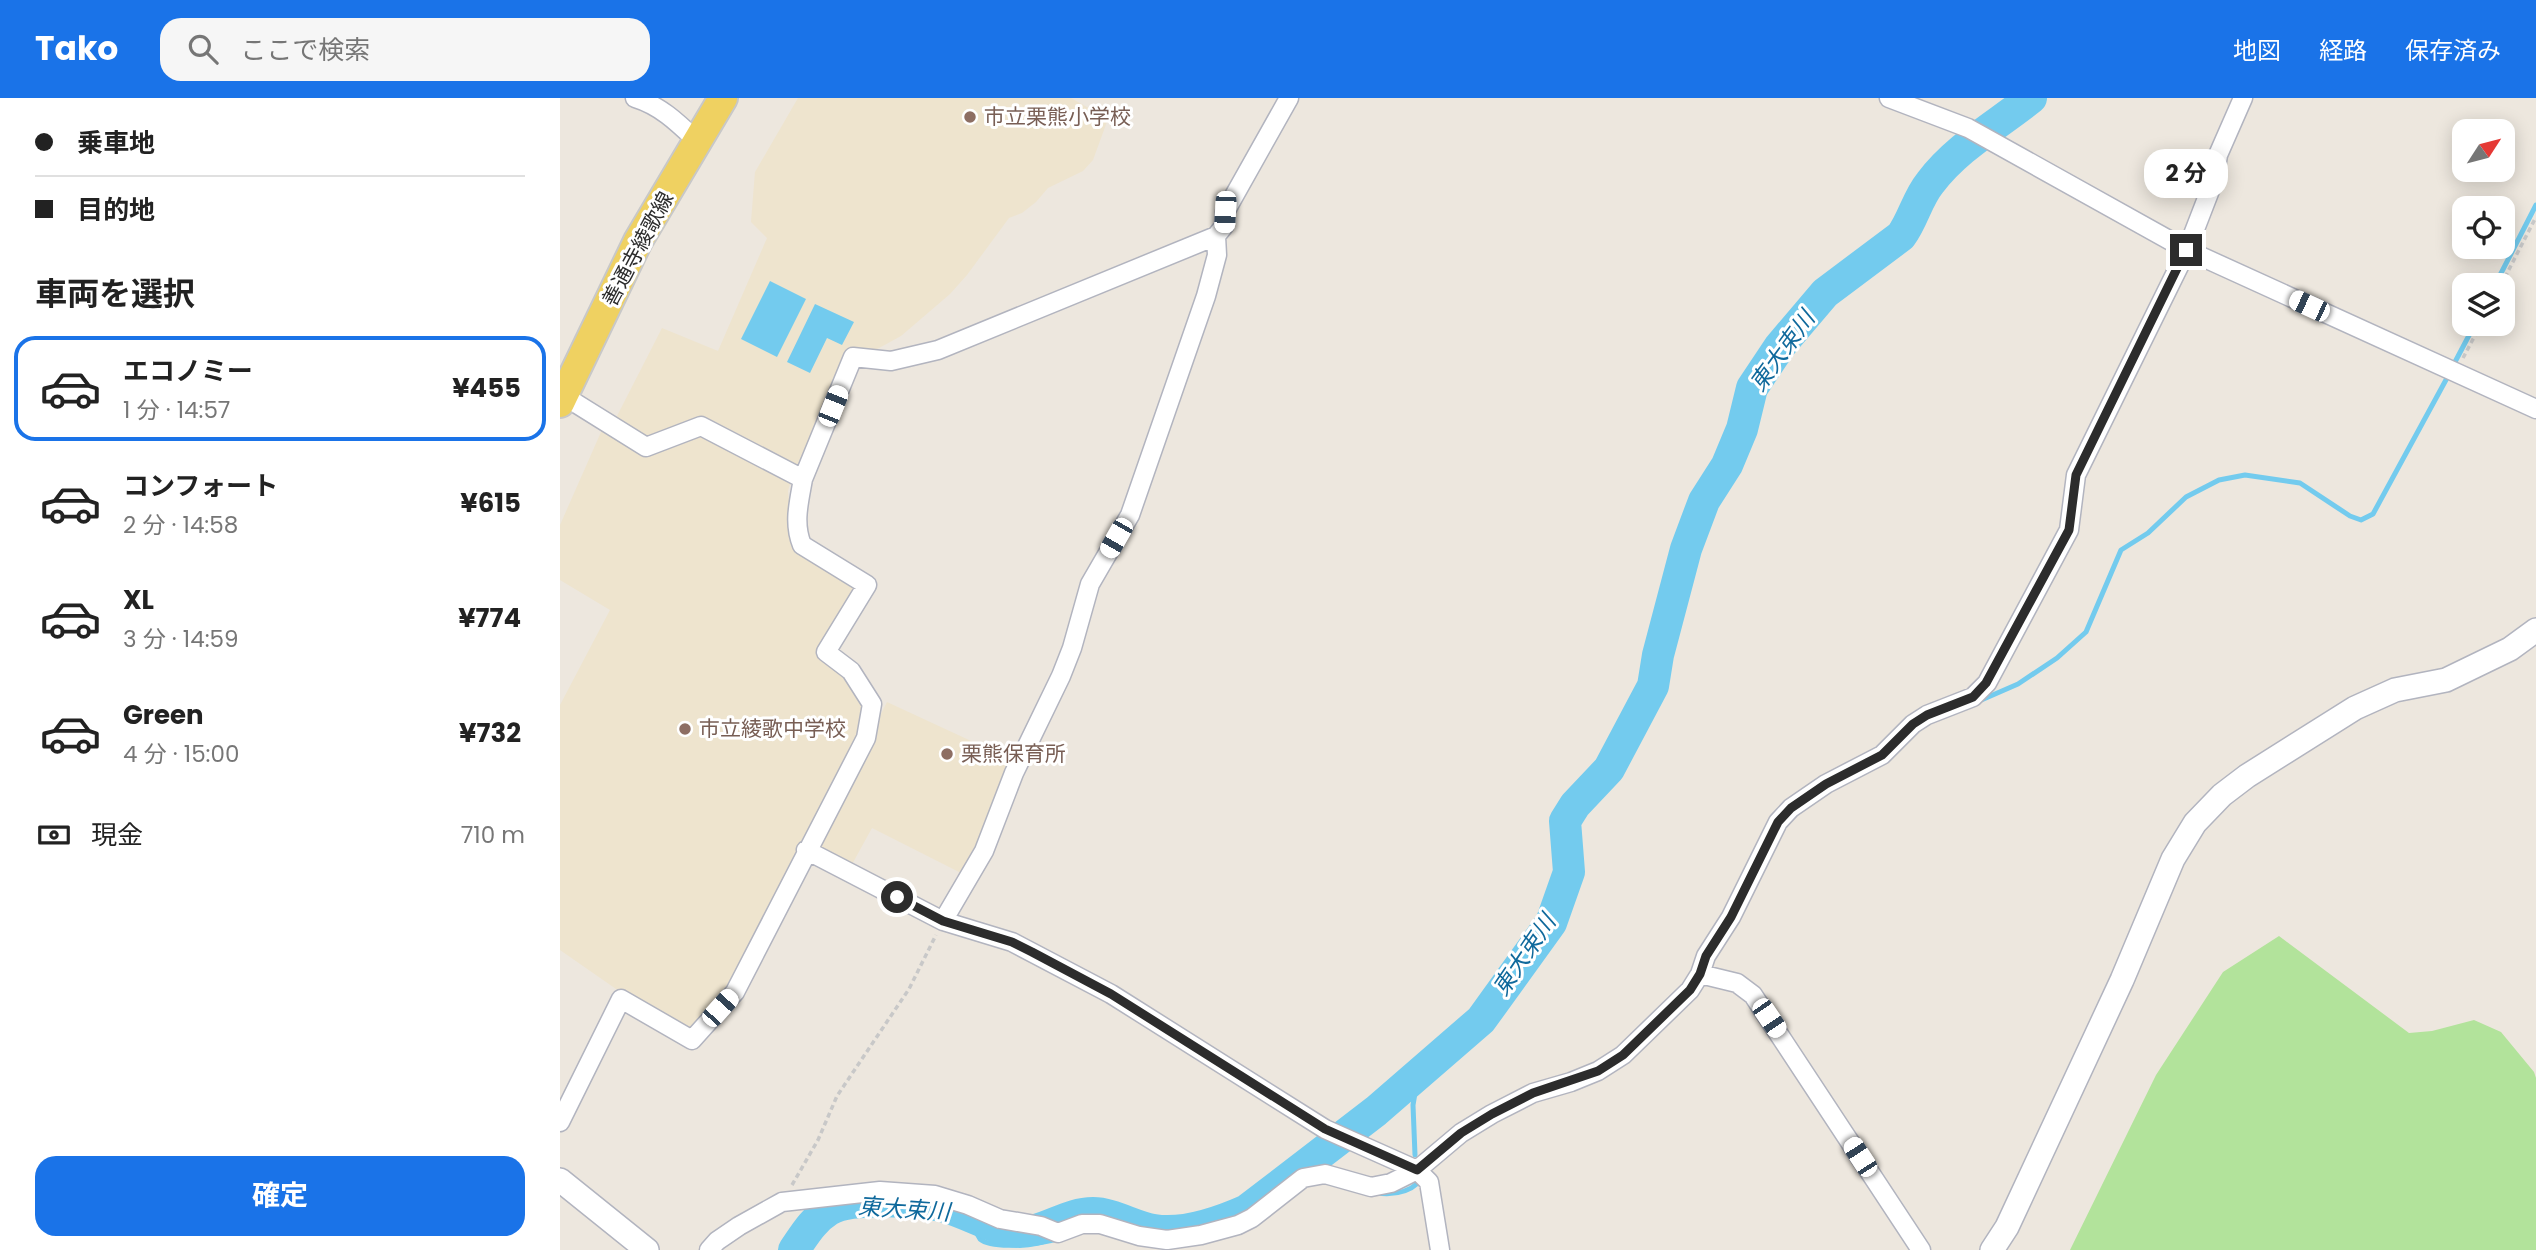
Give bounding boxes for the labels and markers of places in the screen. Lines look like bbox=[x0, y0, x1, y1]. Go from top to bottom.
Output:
place label: 市立栗熊小学校 bbox=[984, 102, 1131, 131]
marker: 市立栗熊小学校 bbox=[962, 109, 978, 125]
place label: 市立綾歌中学校 bbox=[699, 714, 846, 743]
marker: 市立綾歌中学校 bbox=[677, 721, 693, 737]
place label: 栗熊保育所 bbox=[961, 739, 1066, 768]
marker: 栗熊保育所 bbox=[939, 746, 955, 762]

